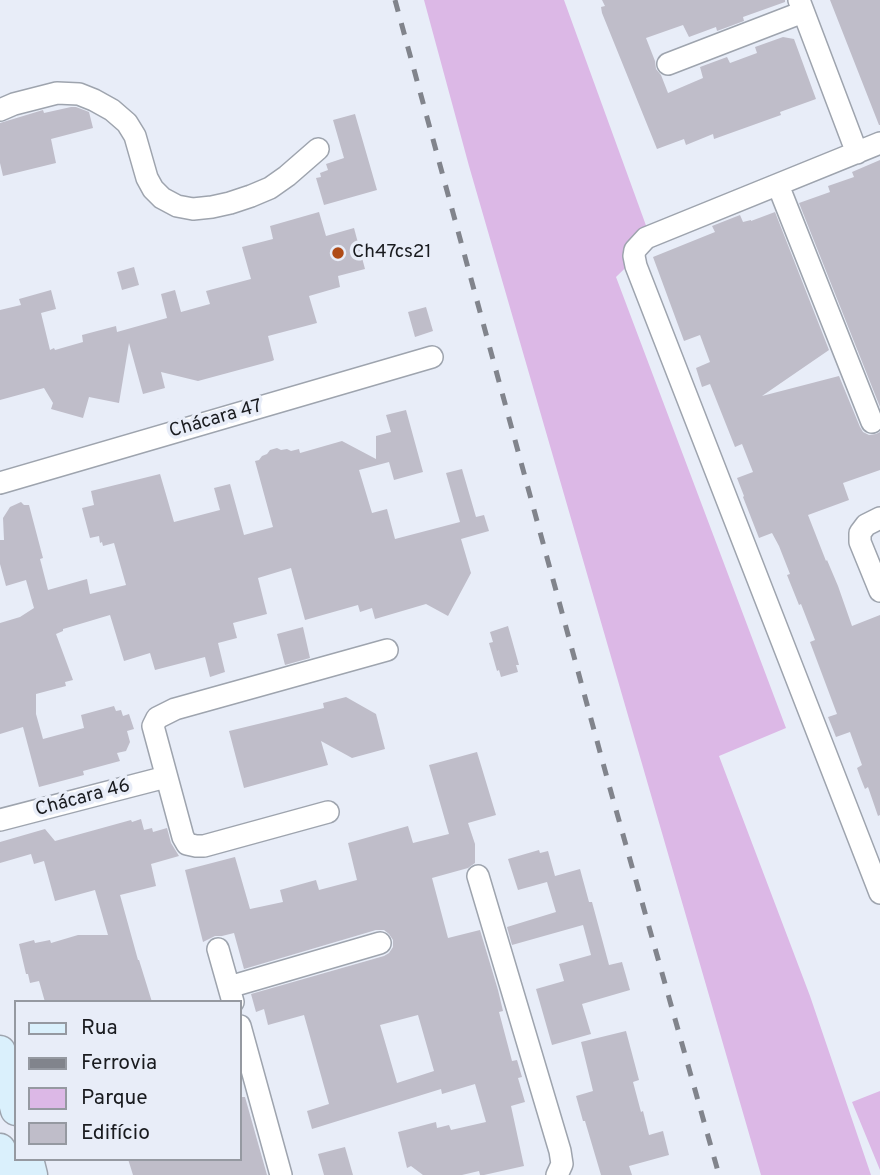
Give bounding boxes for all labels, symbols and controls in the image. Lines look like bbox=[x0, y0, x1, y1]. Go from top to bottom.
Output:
place label: Ch47cs21 bbox=[352, 242, 432, 264]
marker: Ch47cs21 bbox=[330, 245, 346, 261]
street label: Chácara 47 bbox=[167, 396, 265, 444]
street label: Chácara 46 bbox=[33, 775, 133, 823]
legend bbox=[14, 1000, 242, 1161]
text: Rua bbox=[81, 1015, 118, 1042]
text: Ferrovia bbox=[81, 1050, 157, 1077]
text: Parque bbox=[81, 1085, 148, 1112]
text: Edifício bbox=[81, 1120, 150, 1147]

